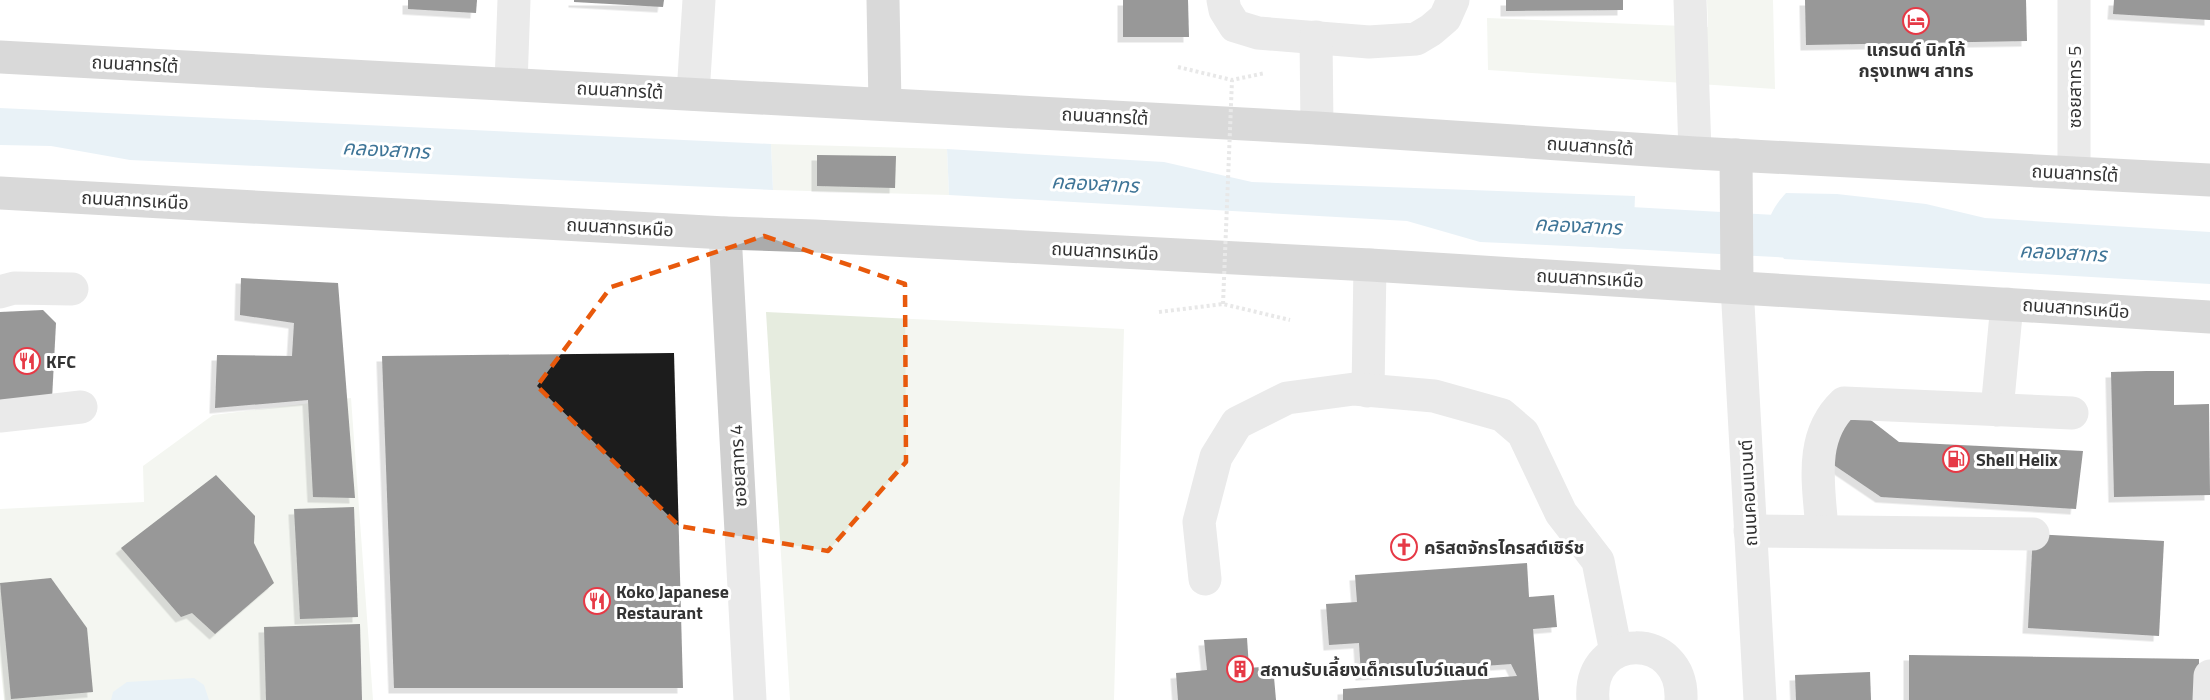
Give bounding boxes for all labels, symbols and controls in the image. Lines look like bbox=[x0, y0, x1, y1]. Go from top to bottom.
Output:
hotel icon: แกรนด์ นิกโก้ กรุงเทพฯ สาทร bbox=[1901, 6, 1931, 36]
place label: แกรนด์ นิกโก้ กรุงเทพฯ สาทร bbox=[1859, 36, 1973, 84]
street label: ซอยสาทร 5 bbox=[2061, 46, 2088, 128]
street label: ถนนสาทรใต้ bbox=[91, 48, 179, 80]
street label: ถนนสาทรใต้ bbox=[576, 74, 664, 106]
street label: ถนนสาทรใต้ bbox=[1061, 100, 1149, 132]
street label: ถนนสาทรใต้ bbox=[1546, 130, 1634, 162]
water label: คลองสาทร bbox=[342, 131, 432, 167]
street label: ถนนสาทรใต้ bbox=[2031, 157, 2119, 189]
water label: คลองสาทร bbox=[1051, 165, 1141, 201]
street label: ถนนสาทรเหนือ bbox=[81, 184, 189, 216]
water label: คลองสาทร bbox=[1534, 207, 1624, 243]
street label: ถนนสาทรเหนือ bbox=[566, 211, 674, 243]
water label: คลองสาทร bbox=[2019, 234, 2109, 270]
street label: ถนนสาทรเหนือ bbox=[1051, 235, 1159, 267]
street label: ถนนสาทรเหนือ bbox=[1536, 262, 1644, 294]
street label: ถนนสาทรเหนือ bbox=[2021, 291, 2131, 325]
restaurant icon: KFC bbox=[12, 346, 42, 376]
place label: KFC bbox=[46, 348, 76, 375]
street label: ซอยสาทร 4 bbox=[722, 424, 754, 508]
street label: ถนนคอนแวนต์ bbox=[1732, 439, 1764, 547]
fuel station icon: Shell Helix bbox=[1941, 444, 1971, 474]
place label: Shell Helix bbox=[1976, 446, 2058, 473]
church icon: คริสตจักรไครสต์เชิร์ช bbox=[1389, 532, 1419, 562]
place label: คริสตจักรไครสต์เชิร์ช bbox=[1424, 534, 1584, 561]
place label: Koko Japanese Restaurant bbox=[616, 578, 729, 626]
restaurant icon: Koko Japanese Restaurant bbox=[582, 586, 612, 616]
building icon: สถานรับเลี้ยงเด็กเรนโบว์แลนด์ bbox=[1225, 654, 1255, 684]
place label: สถานรับเลี้ยงเด็กเรนโบว์แลนด์ bbox=[1260, 656, 1488, 683]

